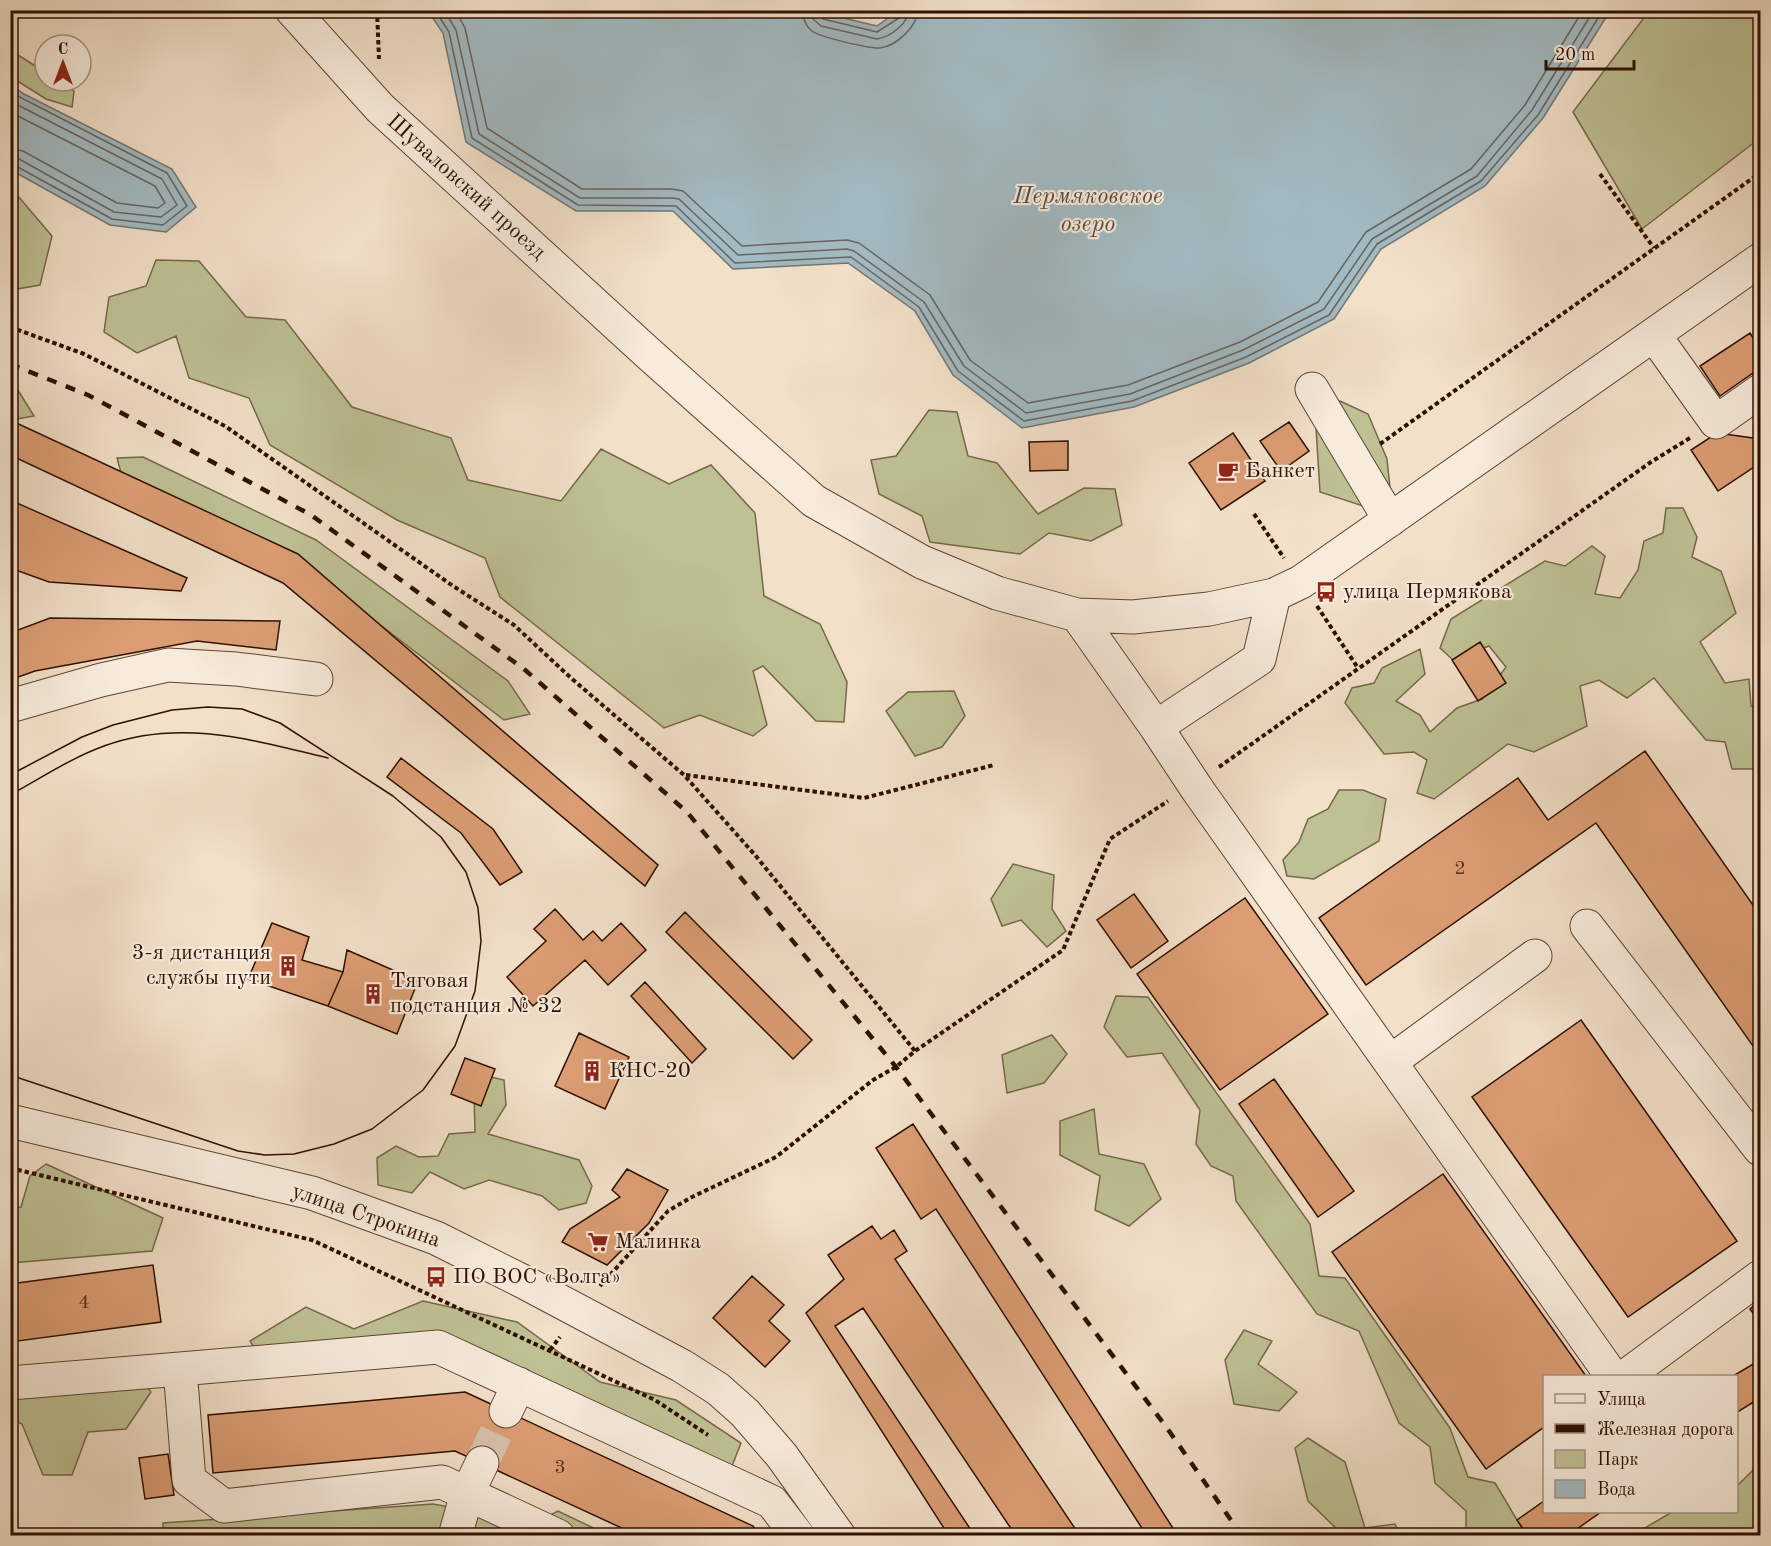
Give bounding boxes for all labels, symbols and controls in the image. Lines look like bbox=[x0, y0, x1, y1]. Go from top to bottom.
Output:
north arrow bbox=[33, 33, 93, 93]
scale bar bbox=[1546, 33, 1634, 71]
text: С bbox=[58, 42, 68, 58]
text: 20 m bbox=[1555, 46, 1595, 64]
street label: Шуваловский проезд bbox=[382, 110, 550, 264]
water label: Пермяковское озеро bbox=[1012, 185, 1163, 237]
cafe icon: Банкет bbox=[1216, 459, 1240, 483]
place label: Банкет bbox=[1245, 460, 1315, 482]
bus stop icon: улица Пермякова bbox=[1314, 580, 1338, 604]
place label: улица Пермякова bbox=[1343, 581, 1512, 603]
house number: 2 bbox=[1454, 859, 1466, 879]
place label: 3-я дистанция службы пути bbox=[132, 942, 271, 989]
building icon: 3-я дистанция службы пути bbox=[276, 954, 300, 978]
place label: Тяговая подстанция № 32 bbox=[390, 970, 563, 1017]
building icon: Тяговая подстанция № 32 bbox=[361, 982, 385, 1006]
building icon: КНС-20 bbox=[580, 1059, 604, 1083]
place label: КНС-20 bbox=[609, 1060, 691, 1082]
street label: улица Строкина bbox=[289, 1180, 443, 1252]
supermarket icon: Малинка bbox=[586, 1230, 610, 1254]
place label: Малинка bbox=[615, 1231, 701, 1253]
bus stop icon: ПО ВОС «Волга» bbox=[424, 1265, 448, 1289]
place label: ПО ВОС «Волга» bbox=[453, 1266, 621, 1288]
house number: 4 bbox=[78, 1293, 90, 1313]
legend bbox=[1543, 1375, 1738, 1513]
text: Улица bbox=[1597, 1391, 1646, 1409]
text: Железная дорога bbox=[1597, 1421, 1734, 1439]
text: Парк bbox=[1597, 1451, 1638, 1469]
house number: 3 bbox=[554, 1458, 566, 1478]
text: Вода bbox=[1597, 1481, 1636, 1499]

